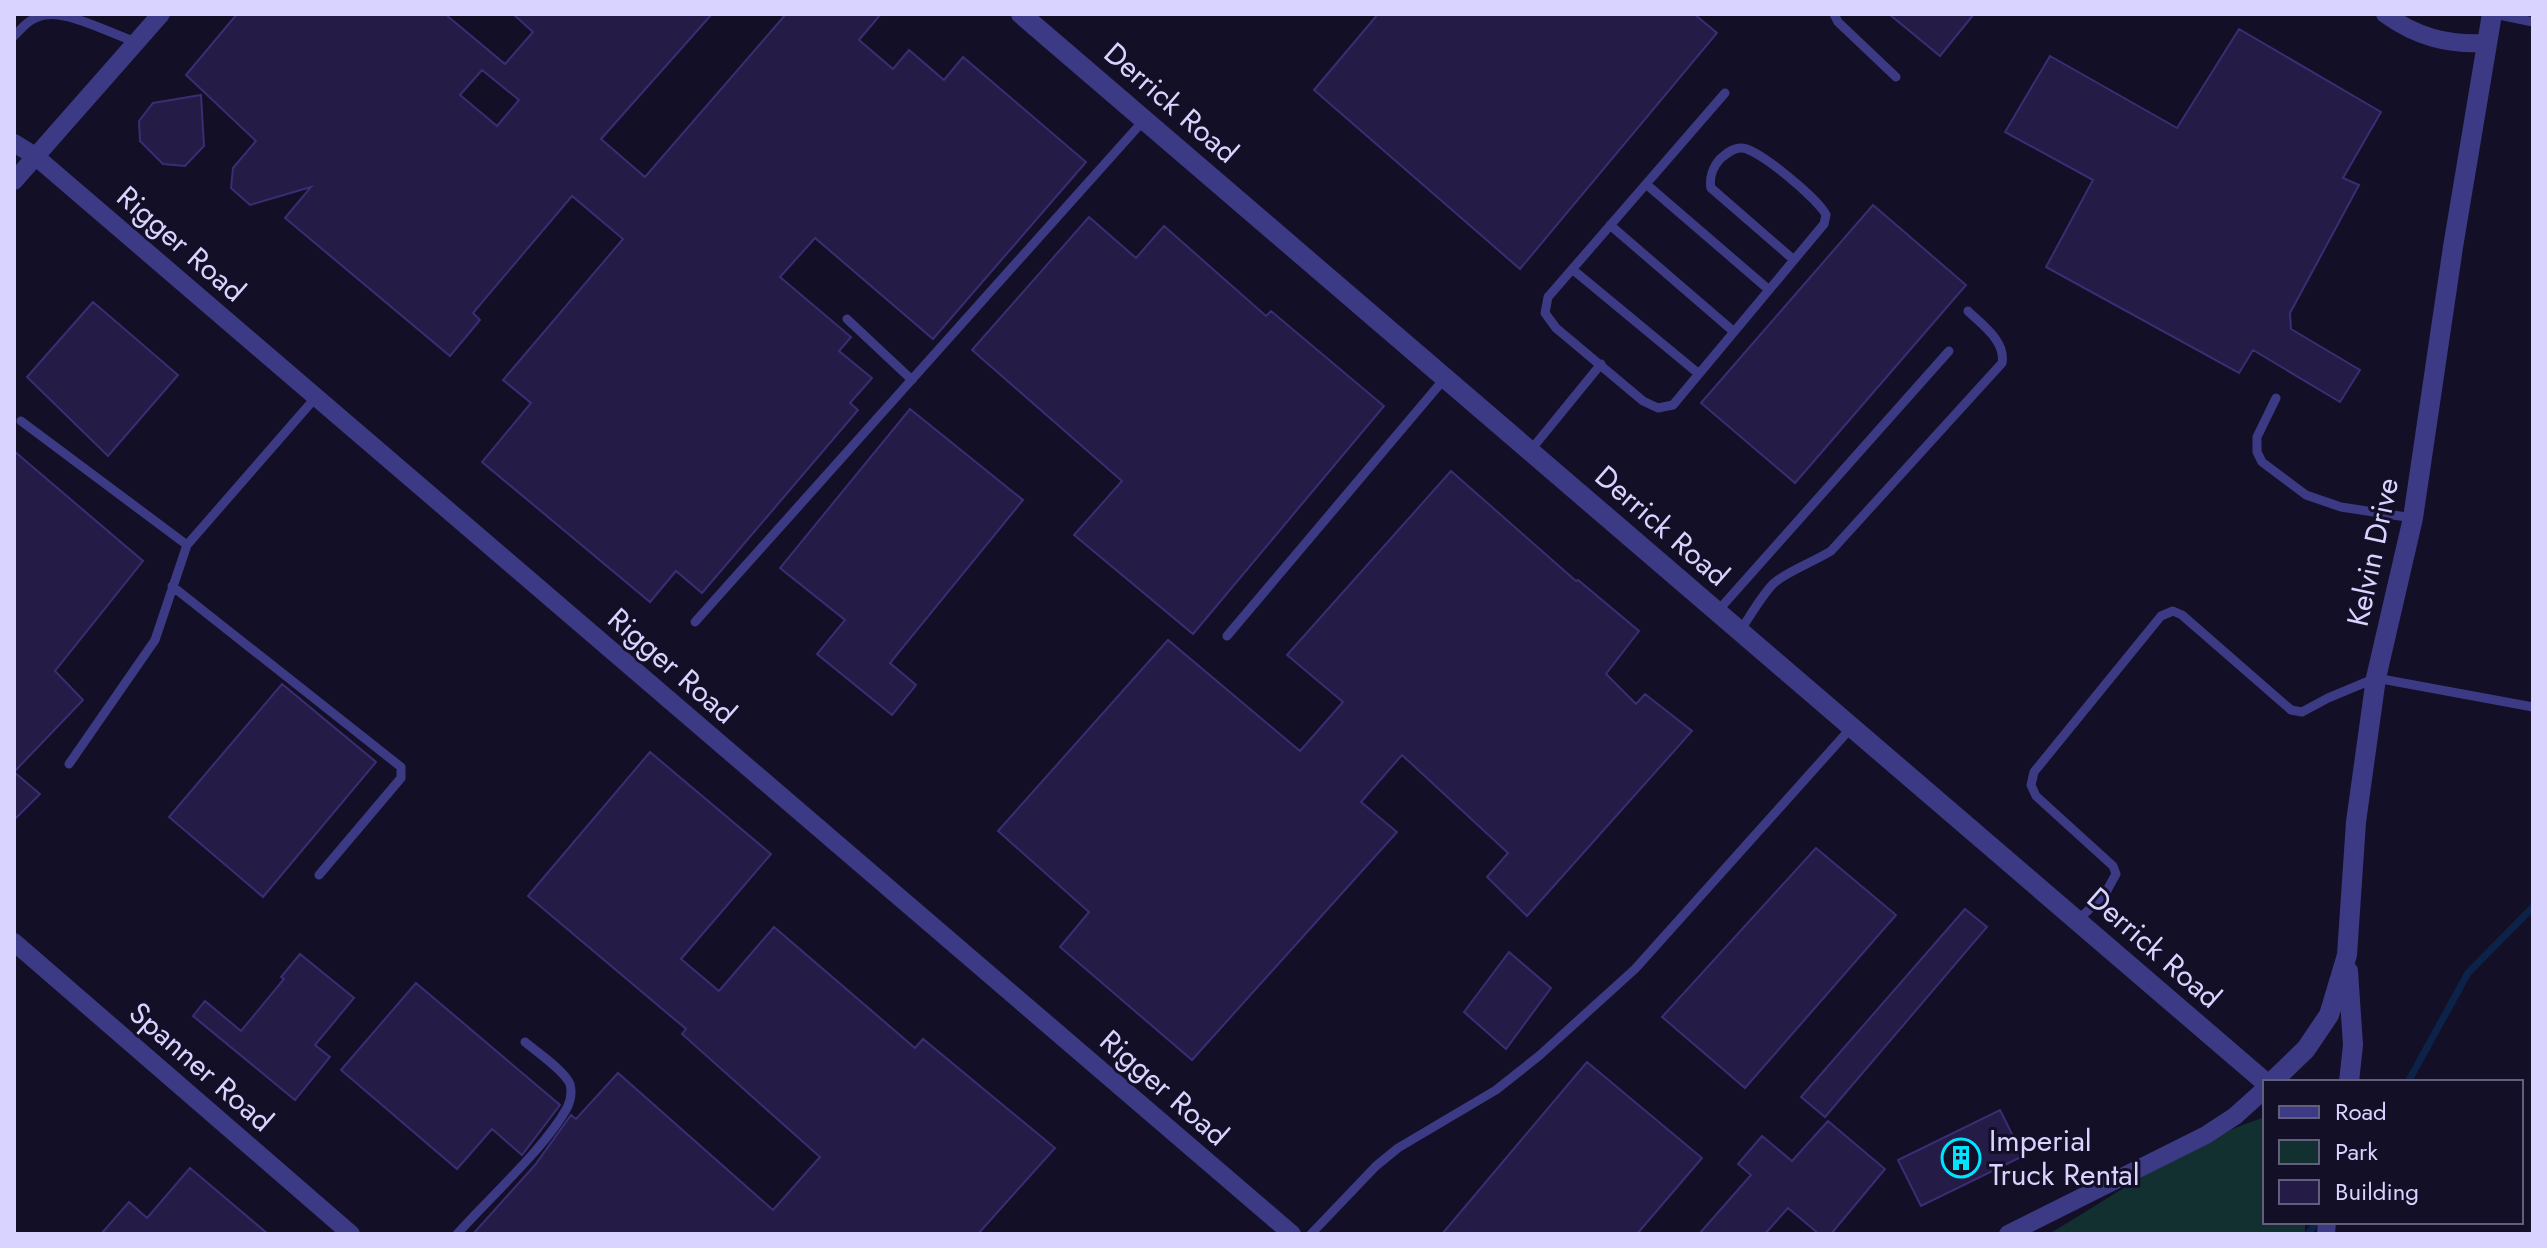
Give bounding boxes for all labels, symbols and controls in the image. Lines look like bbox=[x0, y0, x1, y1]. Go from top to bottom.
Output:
street label: Derrick Road bbox=[1095, 32, 1248, 173]
street label: Rigger Road bbox=[108, 175, 255, 312]
street label: Derrick Road bbox=[1586, 455, 1739, 596]
street label: Kelvin Drive bbox=[2336, 474, 2409, 630]
street label: Rigger Road bbox=[599, 597, 746, 734]
street label: Derrick Road bbox=[2078, 877, 2231, 1018]
street label: Spanner Road bbox=[120, 992, 283, 1142]
street label: Rigger Road bbox=[1091, 1019, 1238, 1156]
legend bbox=[2263, 1080, 2523, 1224]
text: Road bbox=[2335, 1094, 2387, 1129]
place label: Imperial Truck Rental bbox=[1989, 1119, 2140, 1196]
text: Park bbox=[2335, 1134, 2378, 1169]
building icon: Imperial Truck Rental bbox=[1940, 1137, 1982, 1179]
text: Building bbox=[2335, 1174, 2419, 1209]

